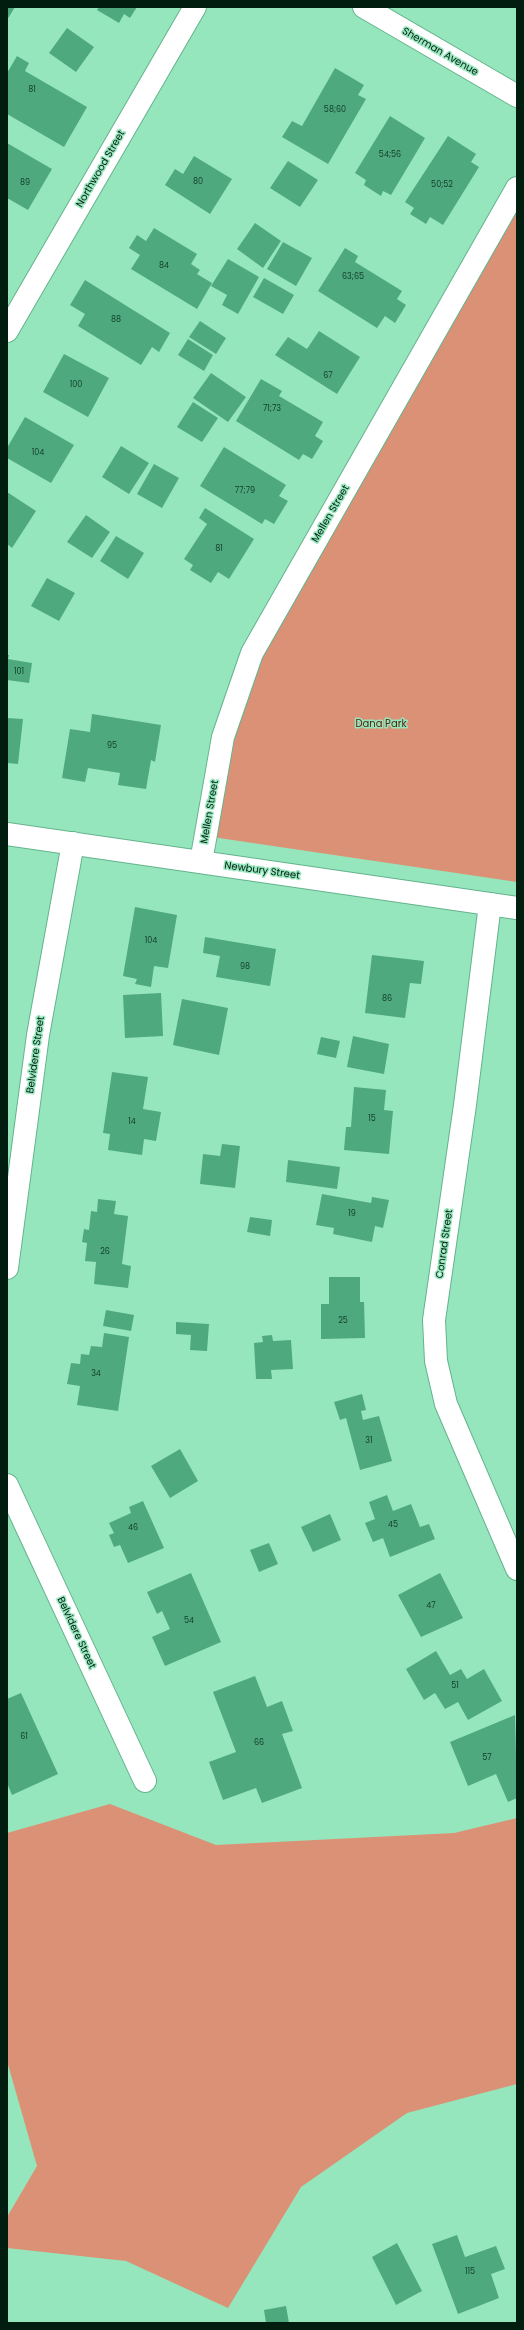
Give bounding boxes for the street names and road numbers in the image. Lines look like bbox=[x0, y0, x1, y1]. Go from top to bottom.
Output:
street label: Sherman Avenue bbox=[400, 25, 480, 79]
street label: Northwood Street bbox=[74, 128, 128, 210]
street label: Mellen Street bbox=[310, 483, 352, 545]
street label: Mellen Street bbox=[199, 779, 221, 845]
street label: Newbury Street bbox=[224, 860, 300, 882]
street label: Belvidere Street bbox=[25, 1016, 47, 1094]
street label: Conrad Street bbox=[434, 1209, 456, 1279]
street label: Belvidere Street bbox=[54, 1595, 98, 1671]

